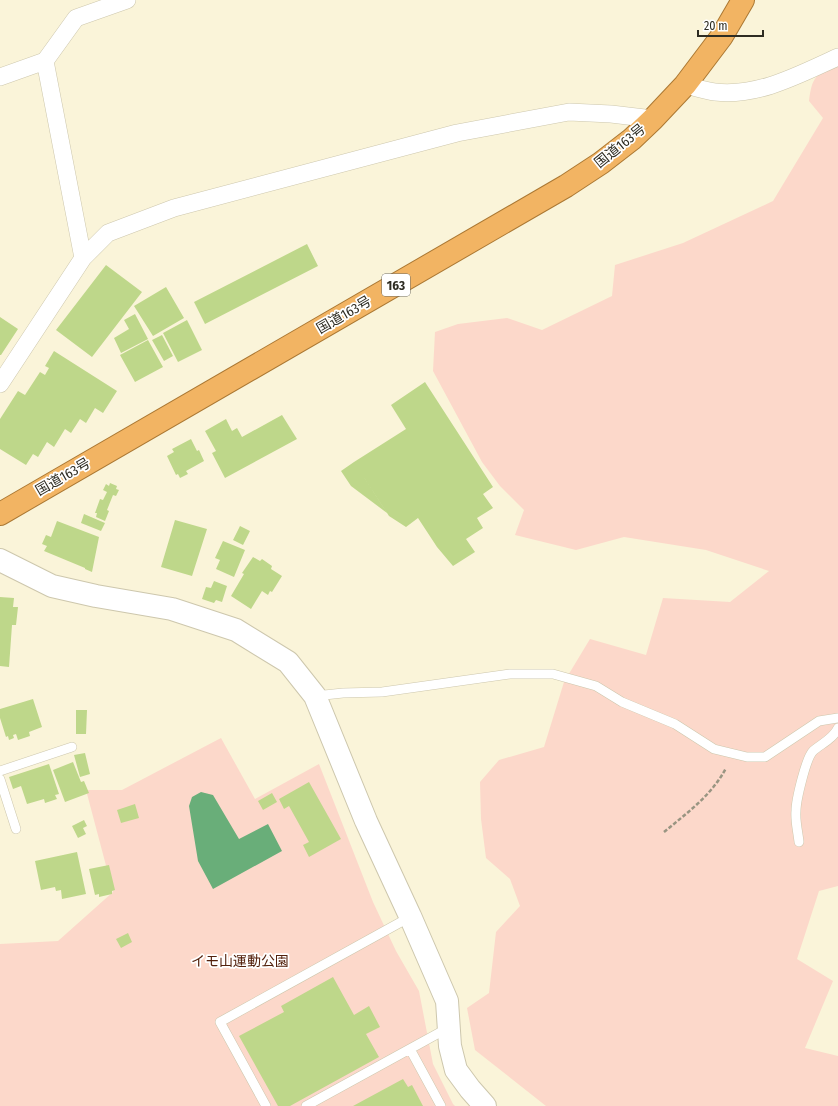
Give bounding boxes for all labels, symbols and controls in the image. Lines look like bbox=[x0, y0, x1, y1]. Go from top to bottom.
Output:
scale bar bbox=[698, 12, 763, 38]
text: 20 m bbox=[704, 19, 728, 33]
street label: 国道163号 bbox=[591, 120, 649, 172]
road number: 163 bbox=[382, 274, 410, 296]
street label: 国道163号 bbox=[314, 292, 374, 338]
street label: 国道163号 bbox=[33, 454, 93, 500]
park label: イモ山運動公園 bbox=[191, 953, 289, 970]

